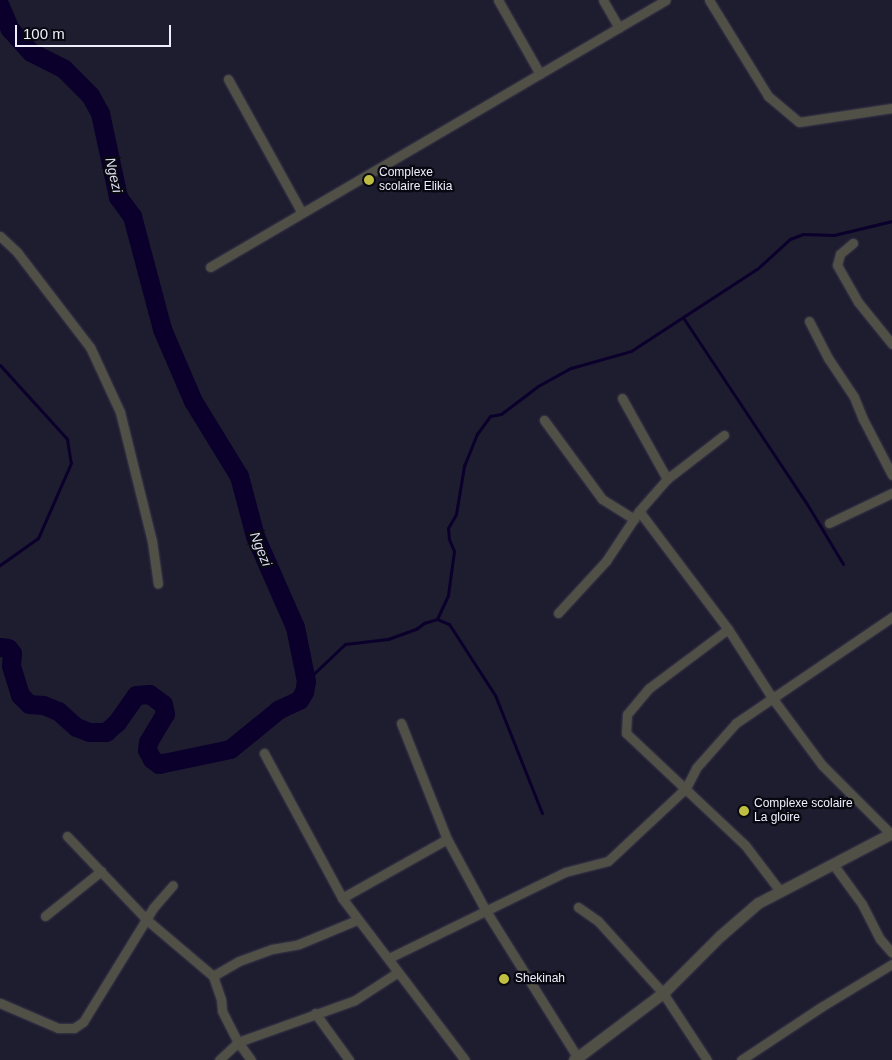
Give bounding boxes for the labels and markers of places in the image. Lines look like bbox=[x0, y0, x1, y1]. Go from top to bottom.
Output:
place label: Complexe scolaire Elikia bbox=[379, 166, 452, 194]
marker: Complexe scolaire Elikia bbox=[363, 174, 375, 186]
place label: Complexe scolaire La gloire bbox=[754, 797, 853, 825]
marker: Complexe scolaire La gloire bbox=[738, 805, 750, 817]
marker: Shekinah bbox=[497, 972, 511, 986]
place label: Shekinah bbox=[515, 972, 565, 986]

